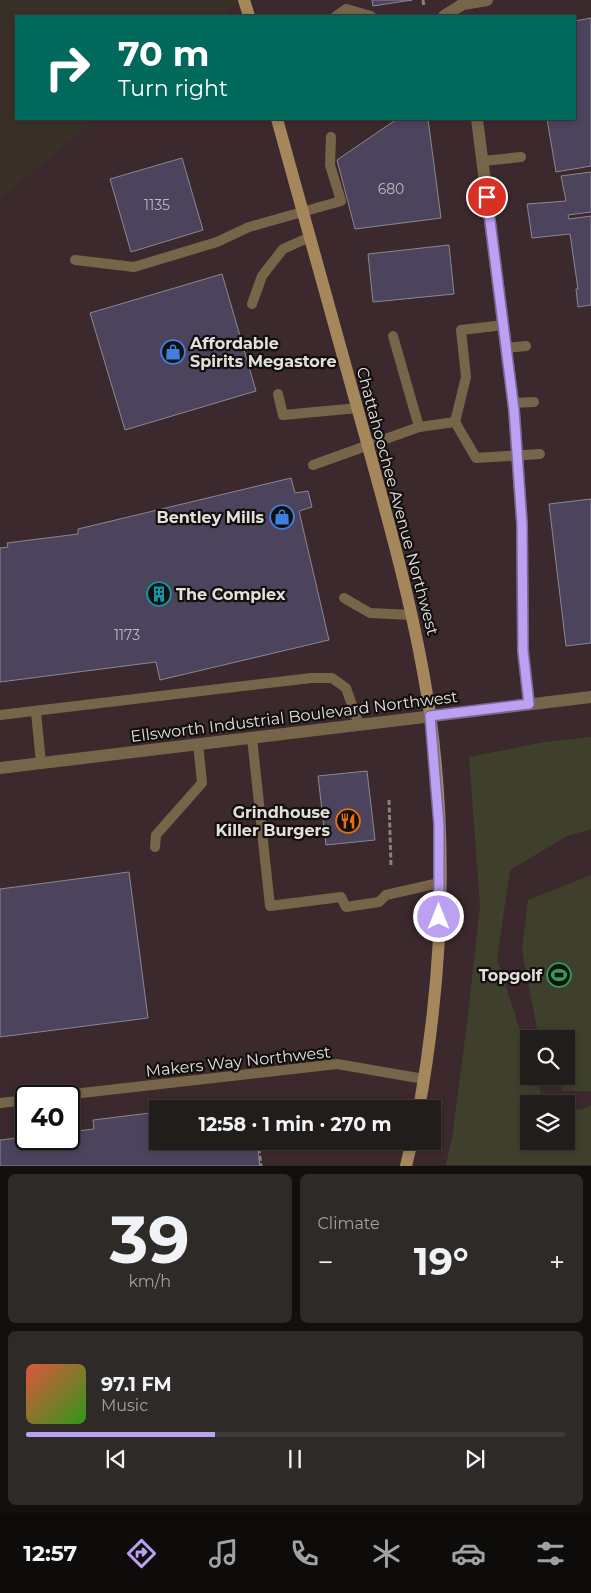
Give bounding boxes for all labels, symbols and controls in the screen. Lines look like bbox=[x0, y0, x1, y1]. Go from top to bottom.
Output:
text: 70 m bbox=[118, 32, 209, 75]
icon: right bbox=[35, 35, 100, 100]
text: Turn right bbox=[118, 75, 228, 102]
pin bbox=[466, 176, 508, 218]
house number: 680 bbox=[378, 180, 404, 198]
icon: arrive bbox=[473, 183, 501, 211]
house number: 1135 bbox=[144, 196, 170, 214]
place label: Affordable Spirits Megastore bbox=[189, 334, 337, 371]
shop icon: Affordable Spirits Megastore bbox=[160, 339, 186, 365]
street label: Chattahoochee Avenue Northwest bbox=[353, 365, 443, 638]
shop icon: Bentley Mills bbox=[269, 504, 295, 530]
place label: Bentley Mills bbox=[156, 508, 264, 527]
building icon: The Complex bbox=[146, 581, 172, 607]
place label: The Complex bbox=[176, 585, 286, 604]
house number: 1173 bbox=[114, 626, 140, 644]
street label: Ellsworth Industrial Boulevard Northwest bbox=[129, 687, 459, 746]
place label: Grindhouse Killer Burgers bbox=[216, 803, 330, 840]
restaurant icon: Grindhouse Killer Burgers bbox=[335, 808, 361, 834]
position arrow bbox=[412, 890, 464, 942]
sports icon: Topgolf bbox=[546, 962, 572, 988]
place label: Topgolf bbox=[479, 966, 543, 985]
map controls bbox=[520, 1030, 575, 1150]
button: search bbox=[520, 1030, 575, 1085]
street label: Makers Way Northwest bbox=[145, 1042, 332, 1081]
speed limit sign: 40 bbox=[15, 1085, 80, 1150]
button: layers bbox=[520, 1095, 575, 1150]
text: 12:58 · 1 min · 270 m bbox=[199, 1113, 391, 1136]
text: 39 bbox=[110, 1200, 190, 1279]
text: Climate bbox=[318, 1214, 380, 1233]
text: 19° bbox=[414, 1238, 469, 1285]
text: − bbox=[318, 1245, 334, 1279]
text: + bbox=[549, 1245, 565, 1279]
text: km/h bbox=[128, 1272, 171, 1291]
text: 97.1 FM bbox=[101, 1373, 172, 1396]
text: Music bbox=[101, 1396, 148, 1415]
icon: previous bbox=[102, 1445, 130, 1473]
icon: pause bbox=[281, 1445, 309, 1473]
icon: next bbox=[461, 1445, 489, 1473]
icon: directions bbox=[124, 1536, 159, 1571]
icon: music bbox=[206, 1536, 241, 1571]
icon: phone bbox=[287, 1536, 322, 1571]
icon: climate bbox=[369, 1536, 404, 1571]
icon: car bbox=[451, 1536, 486, 1571]
icon: filters bbox=[533, 1536, 568, 1571]
text: 12:57 bbox=[23, 1540, 77, 1567]

